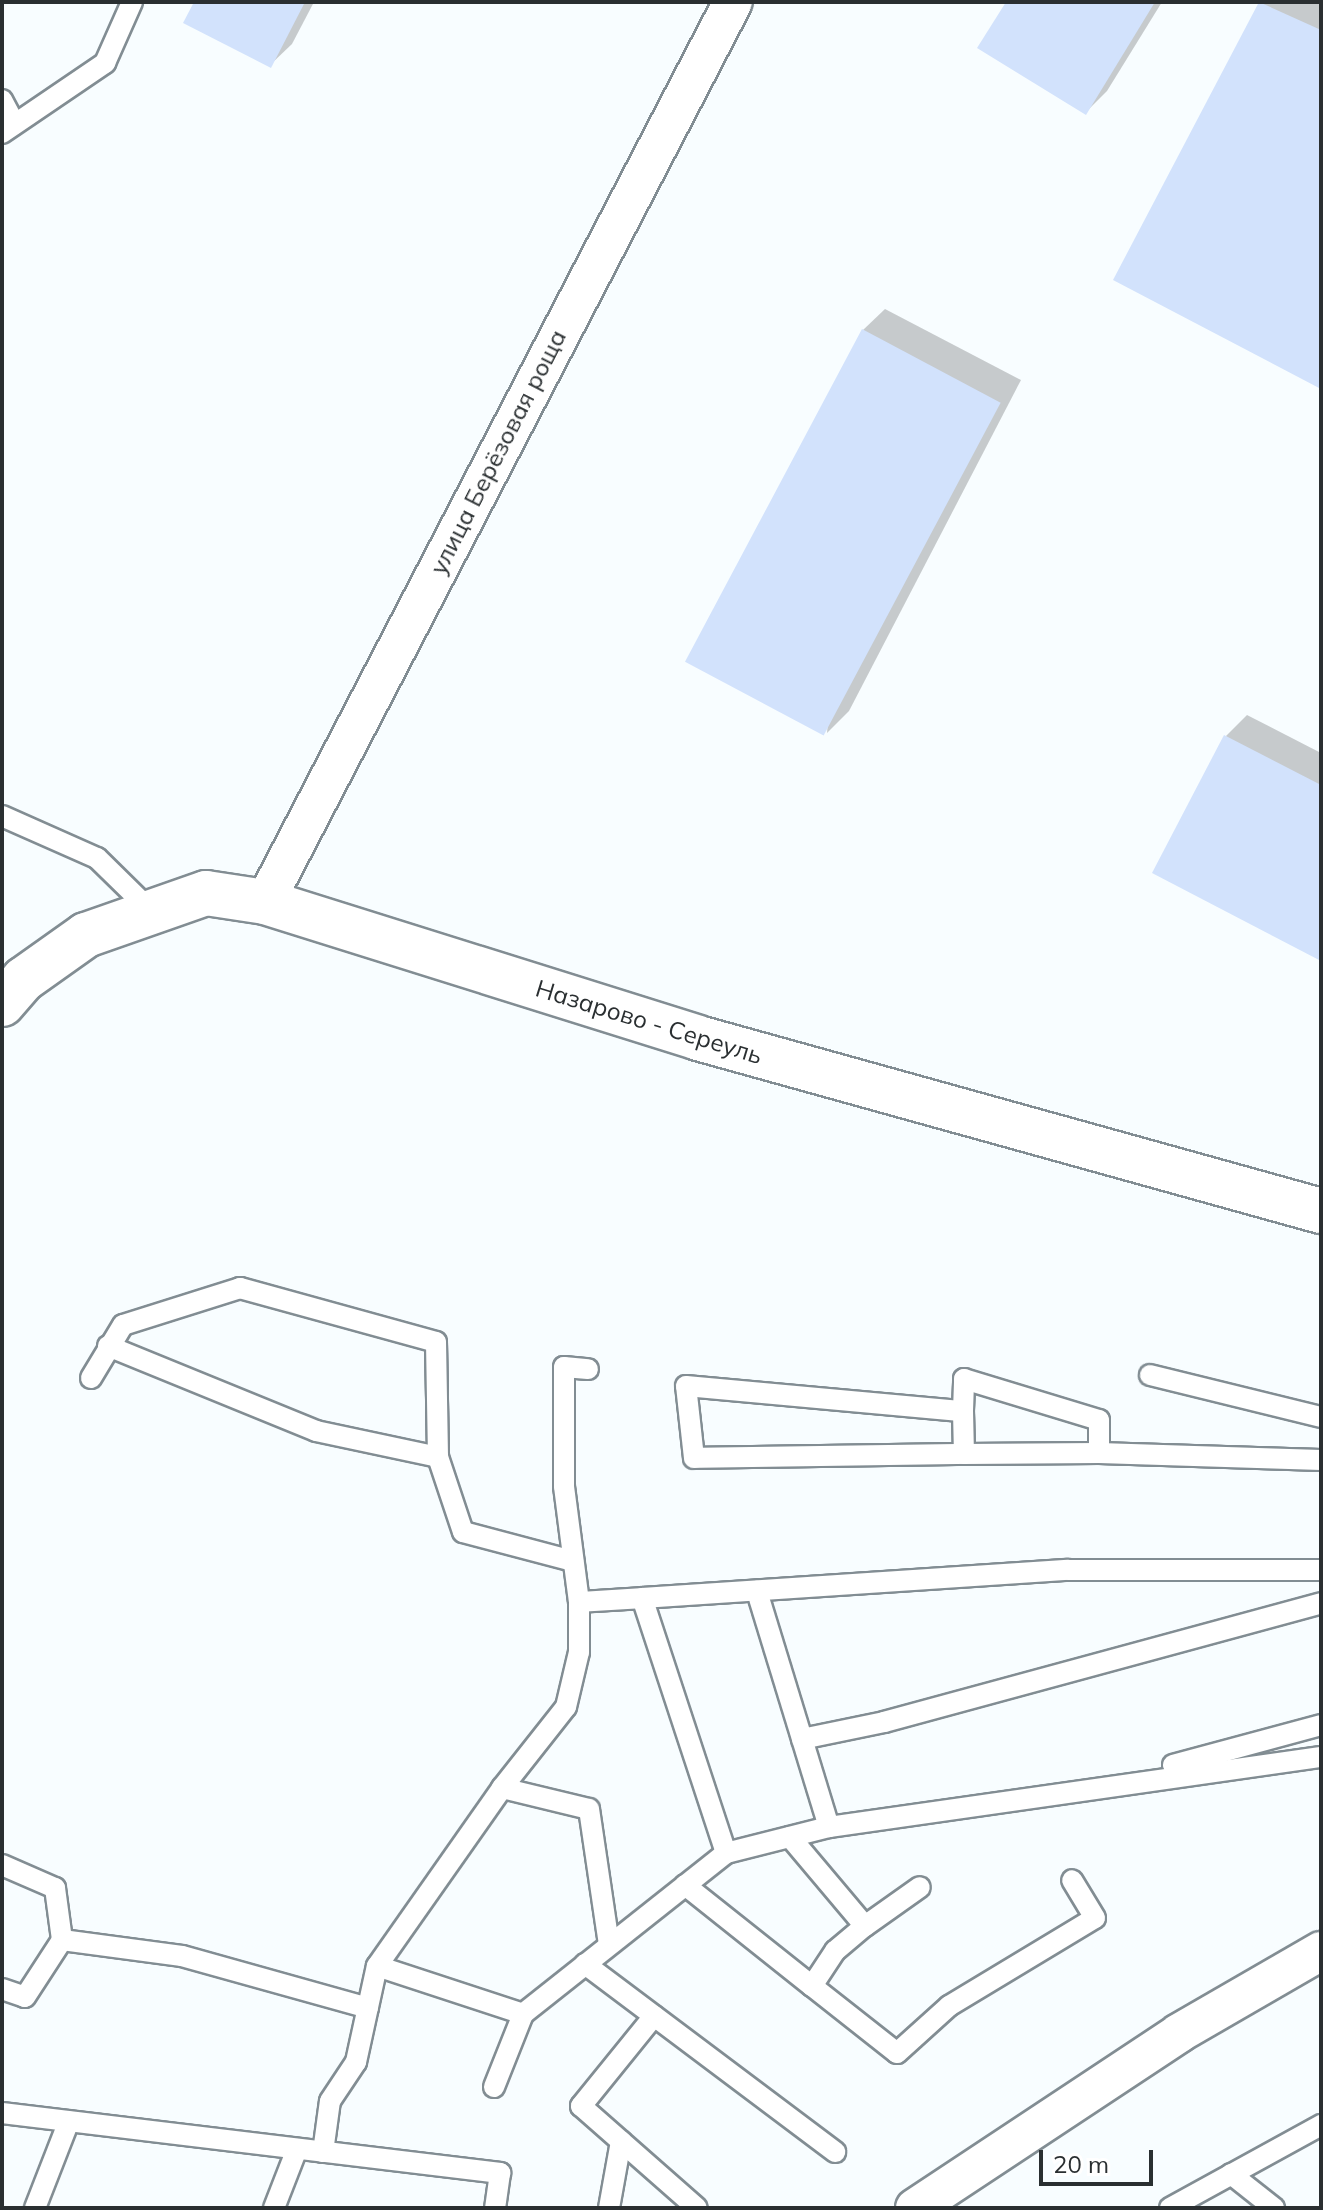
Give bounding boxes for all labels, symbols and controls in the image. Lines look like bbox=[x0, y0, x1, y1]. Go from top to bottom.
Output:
street label: улица Берёзовая роща bbox=[424, 325, 572, 579]
street label: Назарово - Сереуль bbox=[532, 974, 766, 1070]
scale bar bbox=[1043, 2134, 1157, 2184]
text: 20 m bbox=[1053, 2149, 1109, 2179]

